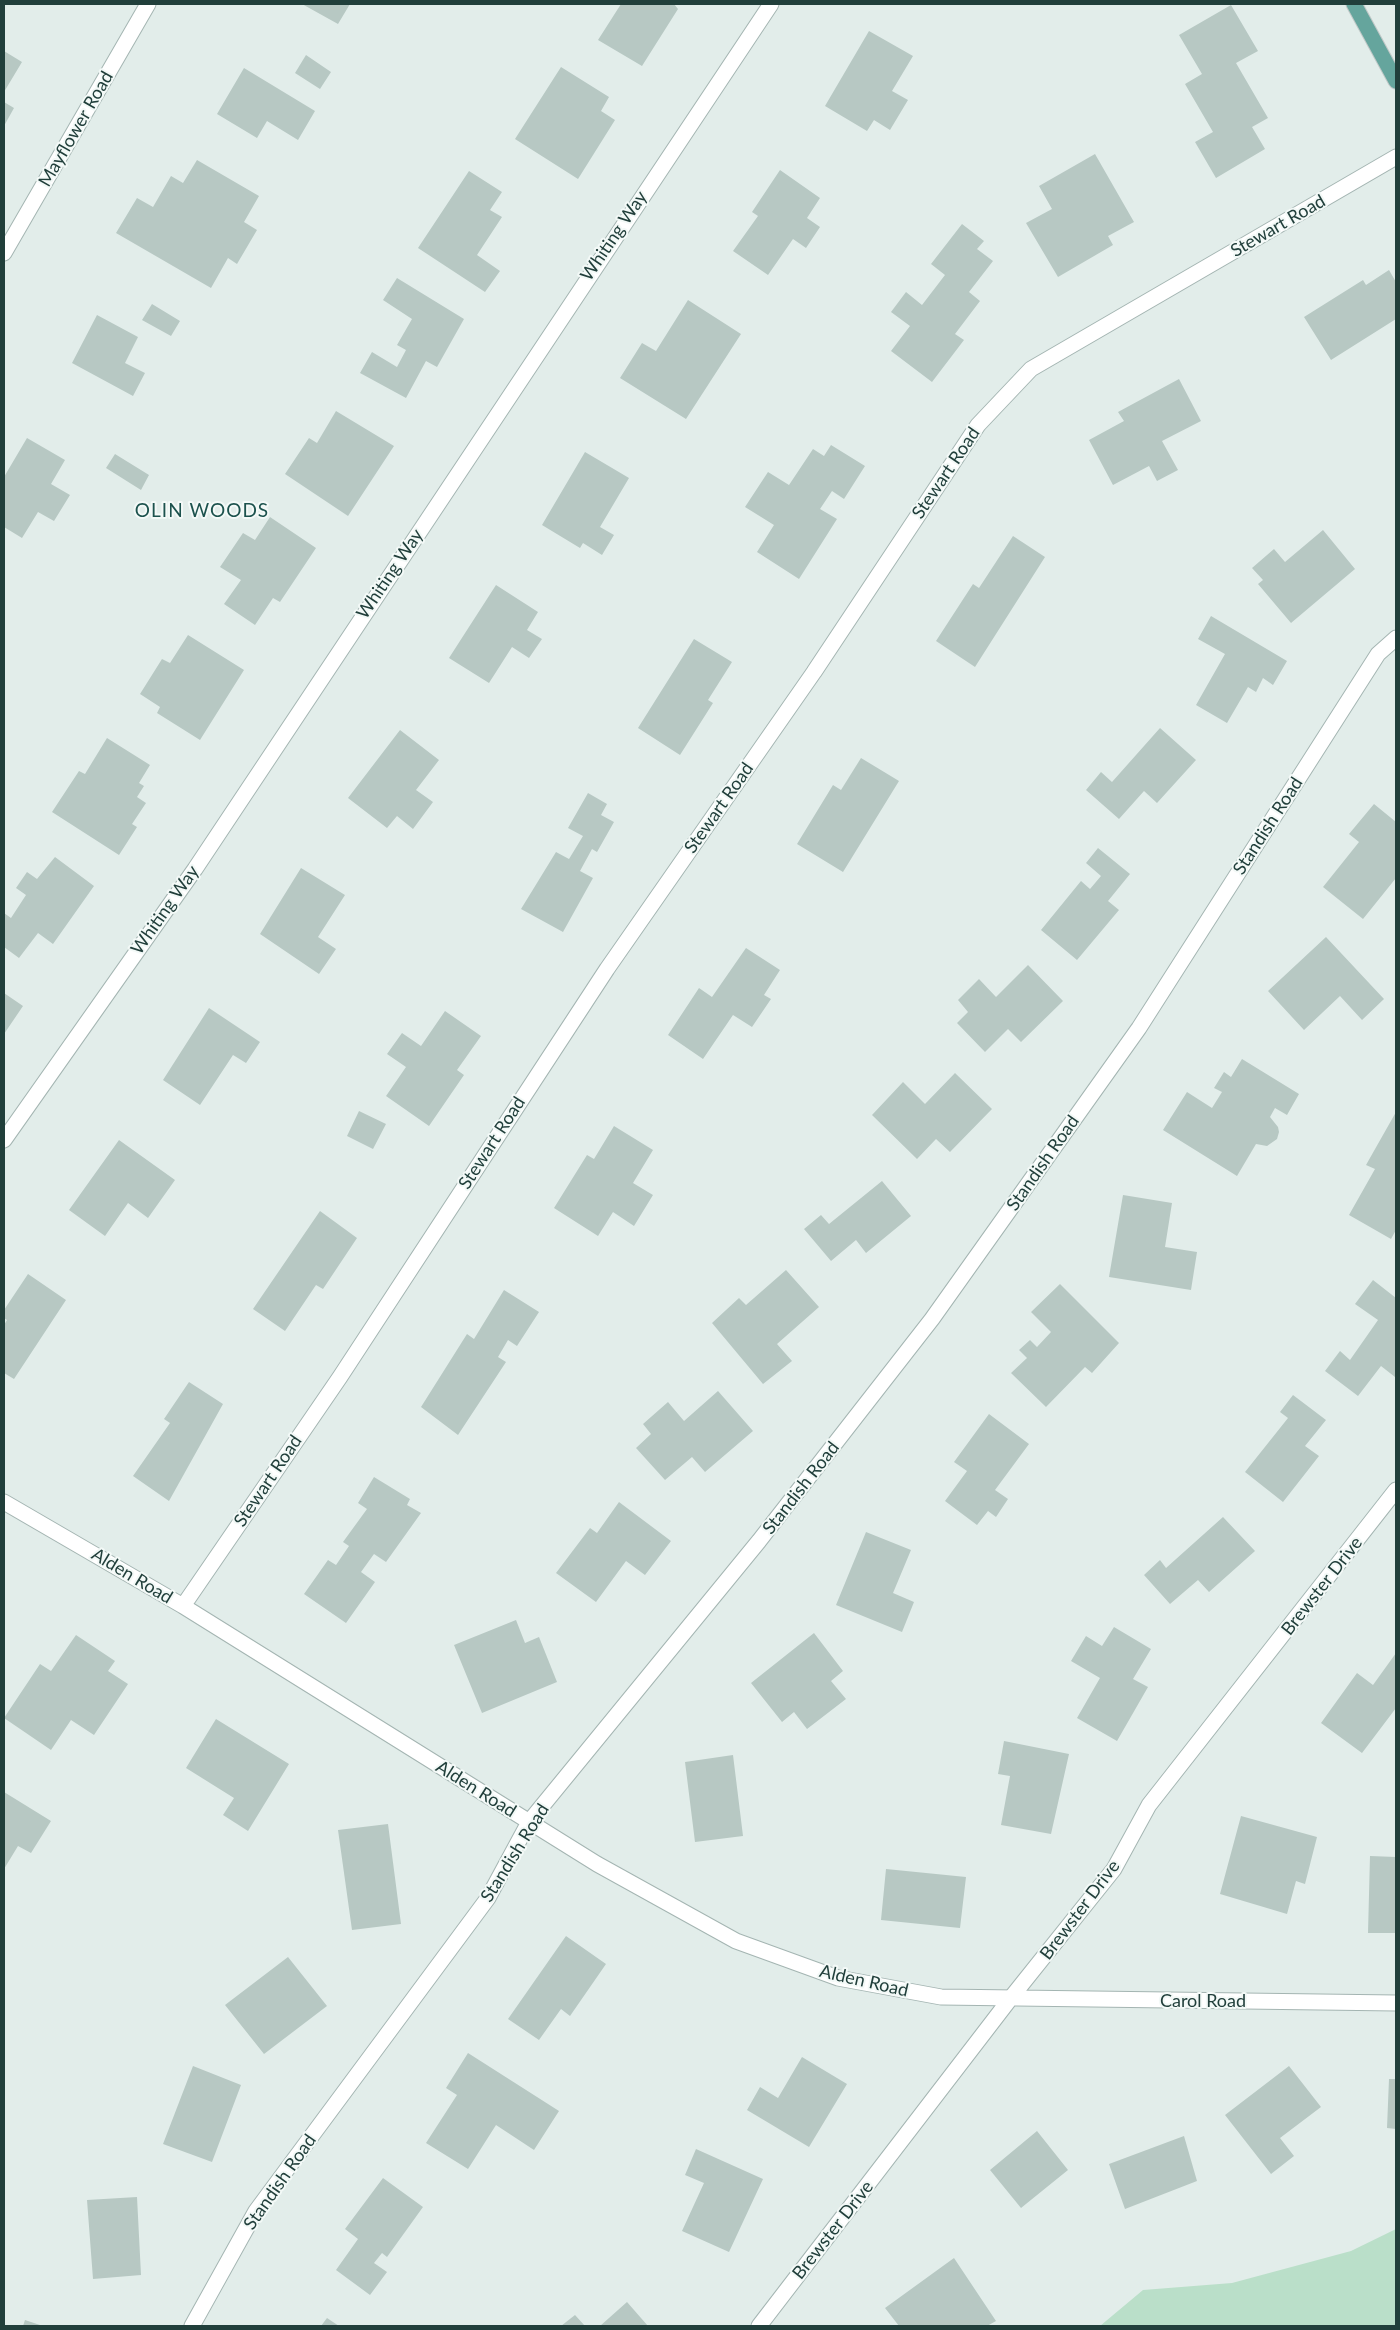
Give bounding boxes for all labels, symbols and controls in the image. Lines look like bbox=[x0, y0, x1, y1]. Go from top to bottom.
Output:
street label: Mayflower Road bbox=[34, 67, 118, 191]
street label: Whiting Way bbox=[576, 187, 652, 285]
street label: Stewart Road bbox=[1227, 190, 1329, 262]
street label: Stewart Road bbox=[907, 423, 985, 523]
district label: OLIN WOODS bbox=[134, 500, 270, 522]
street label: Whiting Way bbox=[352, 525, 428, 623]
street label: Stewart Road bbox=[680, 759, 758, 857]
street label: Standish Road bbox=[1229, 773, 1307, 879]
street label: Whiting Way bbox=[126, 861, 204, 959]
street label: Stewart Road bbox=[454, 1093, 530, 1193]
street label: Standish Road bbox=[1002, 1111, 1084, 1215]
street label: Stewart Road bbox=[229, 1431, 307, 1531]
street label: Standish Road bbox=[758, 1437, 844, 1539]
street label: Brewster Drive bbox=[1277, 1533, 1367, 1639]
street label: Alden Road bbox=[88, 1543, 176, 1609]
street label: Alden Road bbox=[432, 1756, 520, 1822]
street label: Standish Road bbox=[476, 1800, 554, 1906]
street label: Brewster Drive bbox=[1036, 1856, 1124, 1964]
street label: Alden Road bbox=[817, 1960, 911, 2002]
street label: Carol Road bbox=[1160, 1990, 1246, 2012]
street label: Standish Road bbox=[239, 2130, 321, 2234]
street label: Brewster Drive bbox=[788, 2177, 878, 2283]

